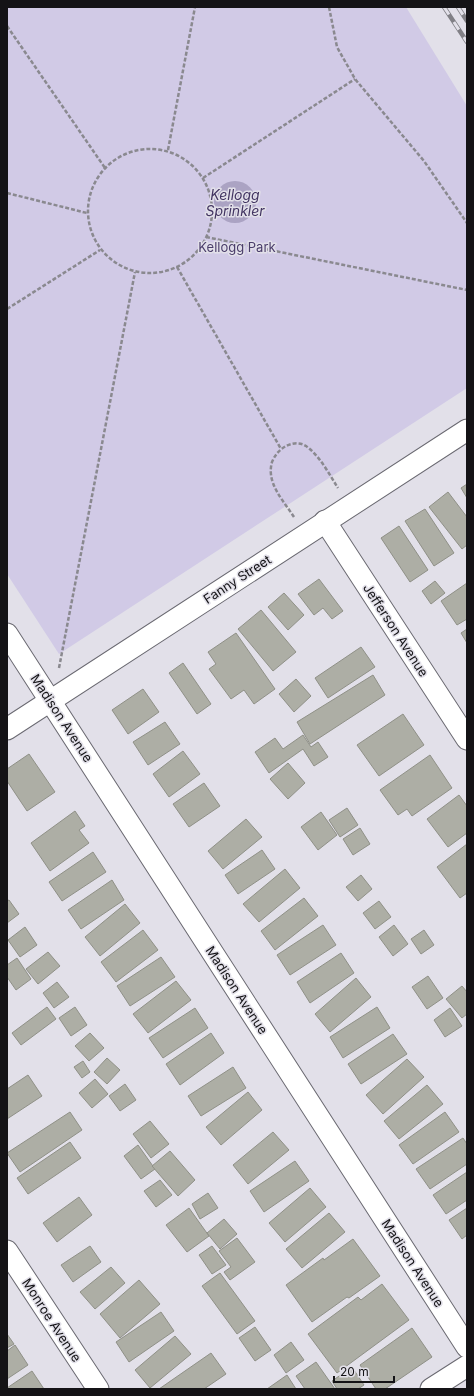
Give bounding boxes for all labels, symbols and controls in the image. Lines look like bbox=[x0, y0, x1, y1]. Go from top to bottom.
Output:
water label: Kellogg Sprinkler bbox=[205, 186, 265, 219]
park label: Kellogg Park bbox=[198, 239, 276, 255]
street label: Fanny Street bbox=[200, 551, 274, 607]
street label: Jefferson Avenue bbox=[360, 580, 432, 680]
street label: Madison Avenue bbox=[28, 671, 96, 765]
street label: Madison Avenue bbox=[203, 943, 271, 1037]
street label: Madison Avenue bbox=[379, 1216, 447, 1310]
street label: Monroe Avenue bbox=[19, 1275, 85, 1365]
scale bar bbox=[334, 1358, 394, 1384]
text: 20 m bbox=[340, 1364, 369, 1379]

